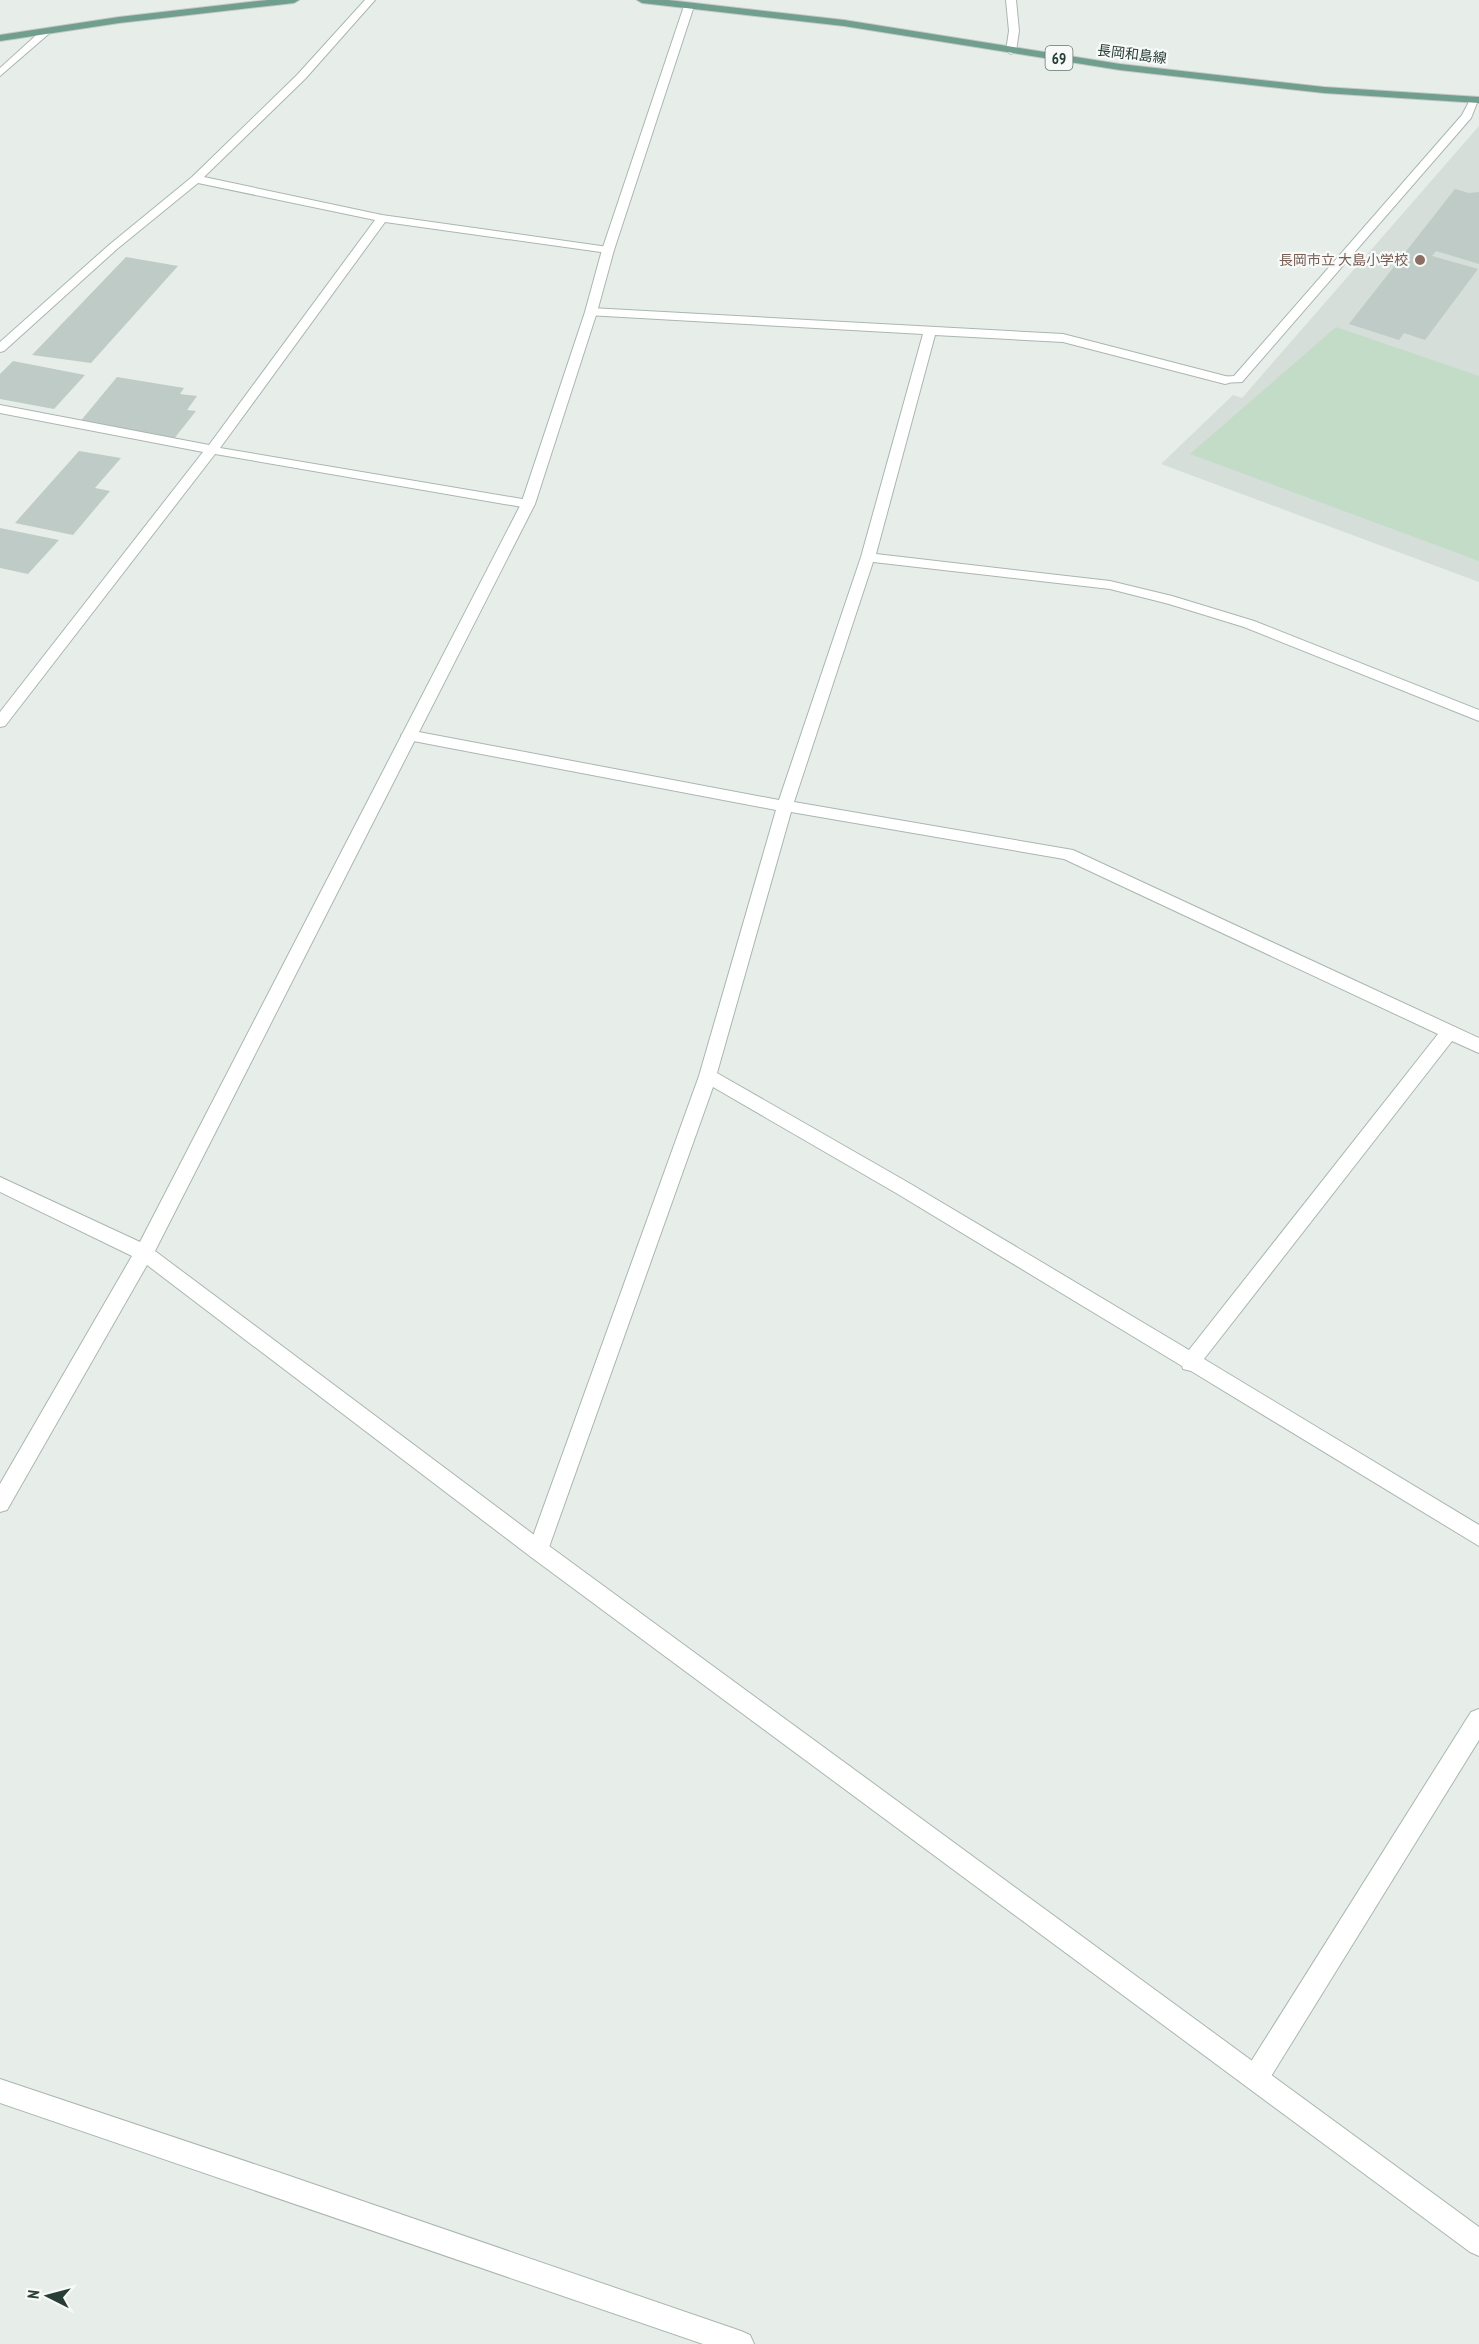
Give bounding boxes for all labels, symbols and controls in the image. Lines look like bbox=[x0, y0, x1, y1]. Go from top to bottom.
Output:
street label: 長岡和島線 bbox=[1096, 41, 1168, 67]
road number: 69 bbox=[1046, 46, 1072, 70]
place label: 長岡市立 大島小学校 bbox=[1279, 251, 1408, 269]
marker: 長岡市立 大島小学校 bbox=[1413, 253, 1427, 267]
north arrow bbox=[18, 2266, 78, 2326]
text: N bbox=[23, 2289, 43, 2300]

